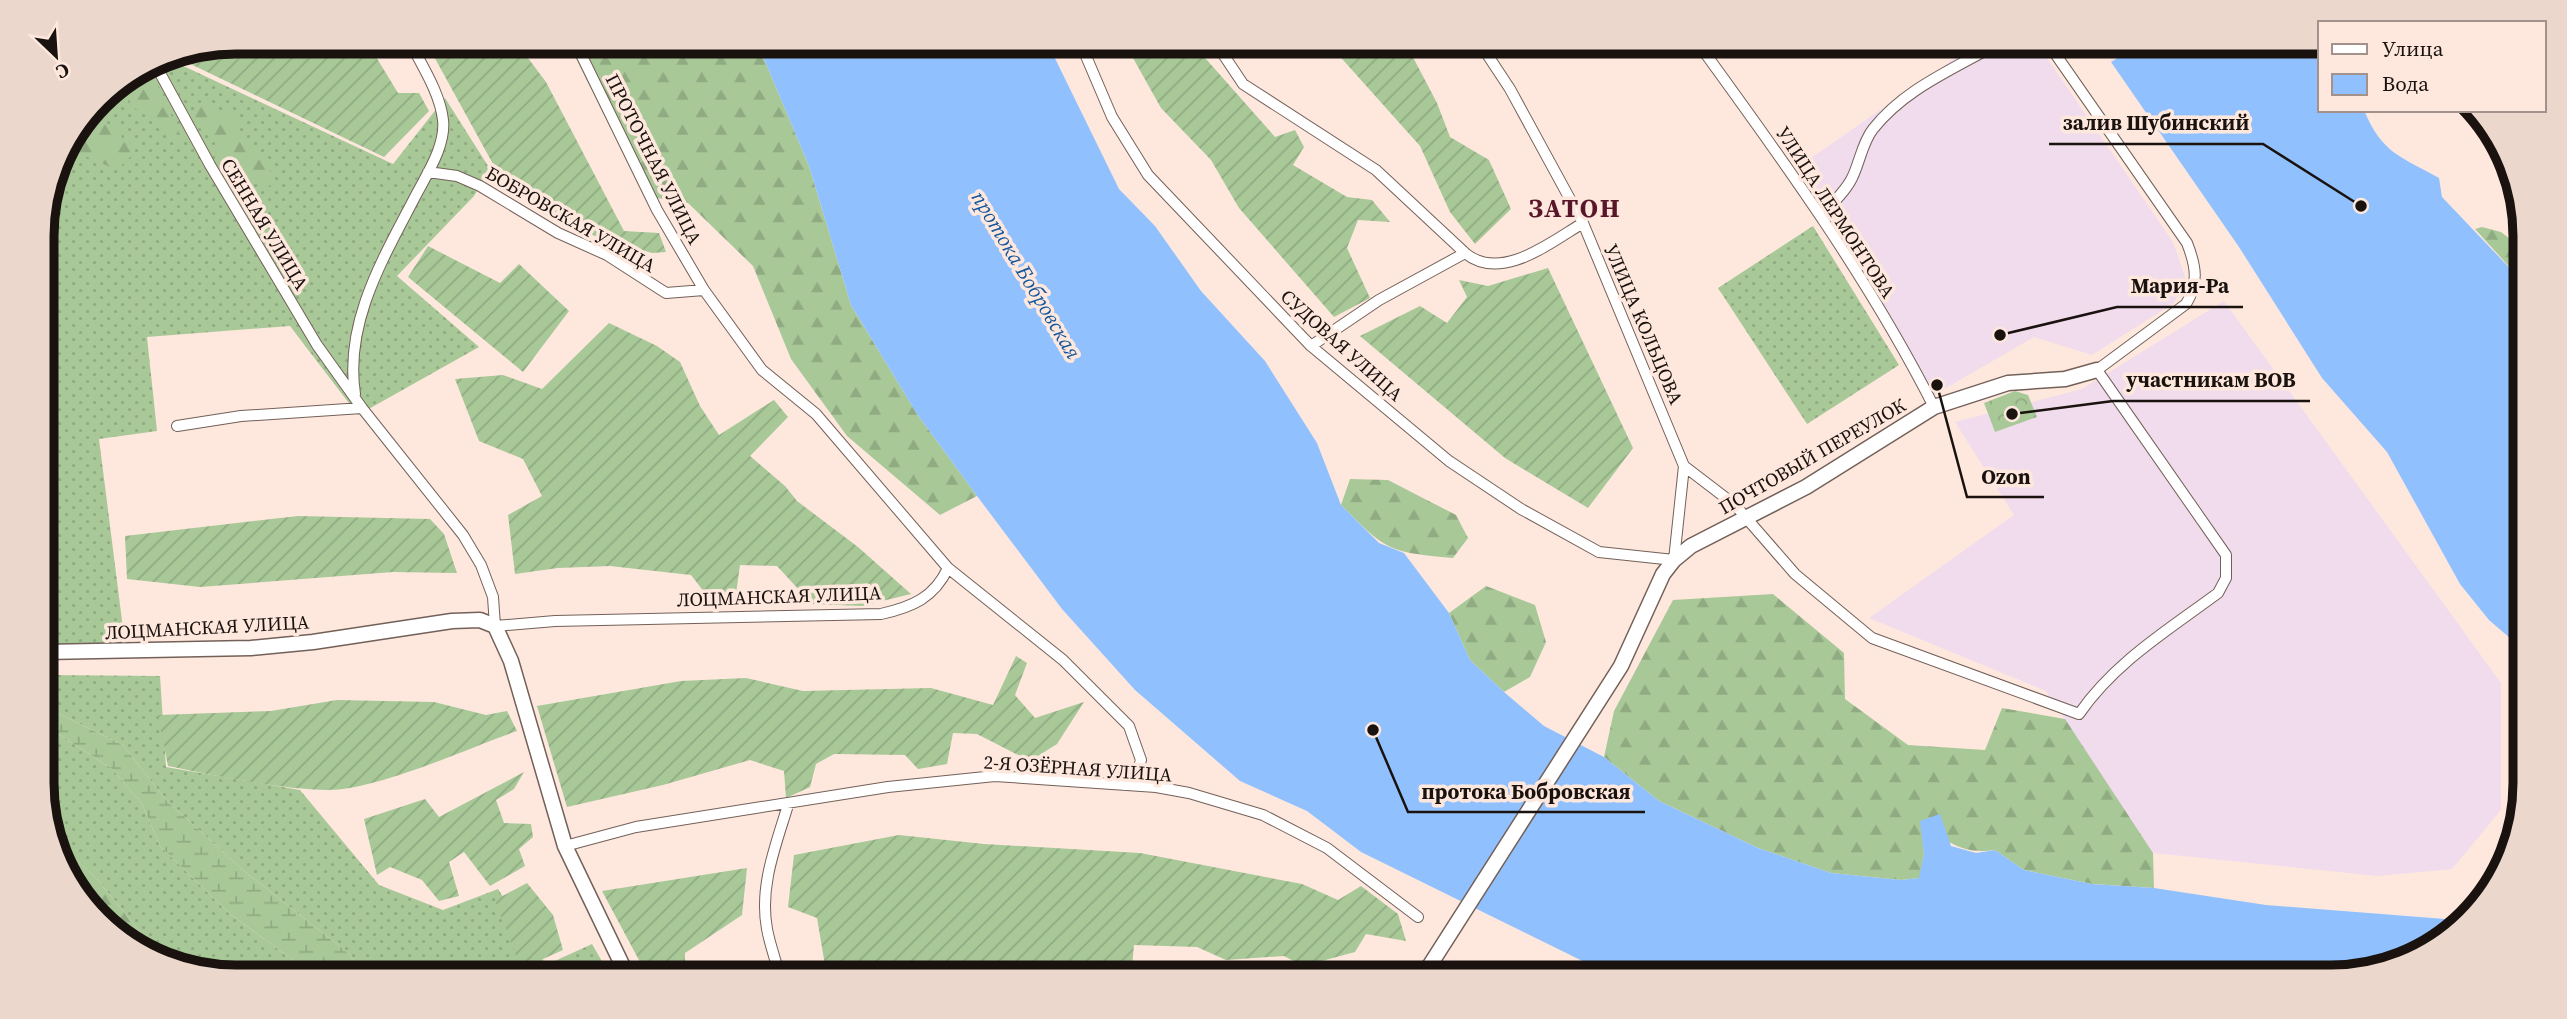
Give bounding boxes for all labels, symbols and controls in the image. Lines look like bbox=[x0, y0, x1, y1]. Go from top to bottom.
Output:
north arrow bbox=[21, 21, 91, 91]
legend bbox=[2318, 21, 2546, 112]
text: Улица bbox=[2382, 34, 2444, 63]
text: С bbox=[52, 57, 74, 86]
street label: ПРОТОЧНАЯ УЛИЦА bbox=[600, 69, 708, 249]
text: Вода bbox=[2382, 69, 2429, 98]
callout: залив Шубинский bbox=[2049, 102, 2263, 144]
text: залив Шубинский bbox=[2063, 108, 2249, 137]
street label: УЛИЦА ЛЕРМОНТОВА bbox=[1771, 121, 1902, 303]
street label: СЕННАЯ УЛИЦА bbox=[215, 153, 315, 295]
street label: БОБРОВСКАЯ УЛИЦА bbox=[481, 160, 661, 278]
water label: протока Бобровская bbox=[965, 185, 1088, 365]
district label: ЗАТОН bbox=[1528, 190, 1622, 226]
street label: УЛИЦА КОЛЬЦОВА bbox=[1598, 240, 1690, 409]
callout: Мария-Ра bbox=[2117, 265, 2243, 307]
text: Мария-Ра bbox=[2131, 271, 2230, 300]
street label: СУДОВАЯ УЛИЦА bbox=[1275, 283, 1409, 407]
callout: участникам ВОВ bbox=[2113, 359, 2310, 401]
text: участникам ВОВ bbox=[2125, 365, 2296, 394]
street label: ПОЧТОВЫЙ ПЕРЕУЛОК bbox=[1714, 392, 1911, 520]
callout: Ozon bbox=[1967, 455, 2044, 497]
text: Ozon bbox=[1981, 462, 2031, 491]
street label: ЛОЦМАНСКАЯ УЛИЦА bbox=[676, 579, 882, 613]
street label: ЛОЦМАНСКАЯ УЛИЦА bbox=[104, 609, 310, 645]
street label: 2-Я ОЗЁРНАЯ УЛИЦА bbox=[983, 748, 1173, 788]
callout: протока Бобровская bbox=[1408, 770, 1645, 812]
text: протока Бобровская bbox=[1421, 777, 1631, 806]

